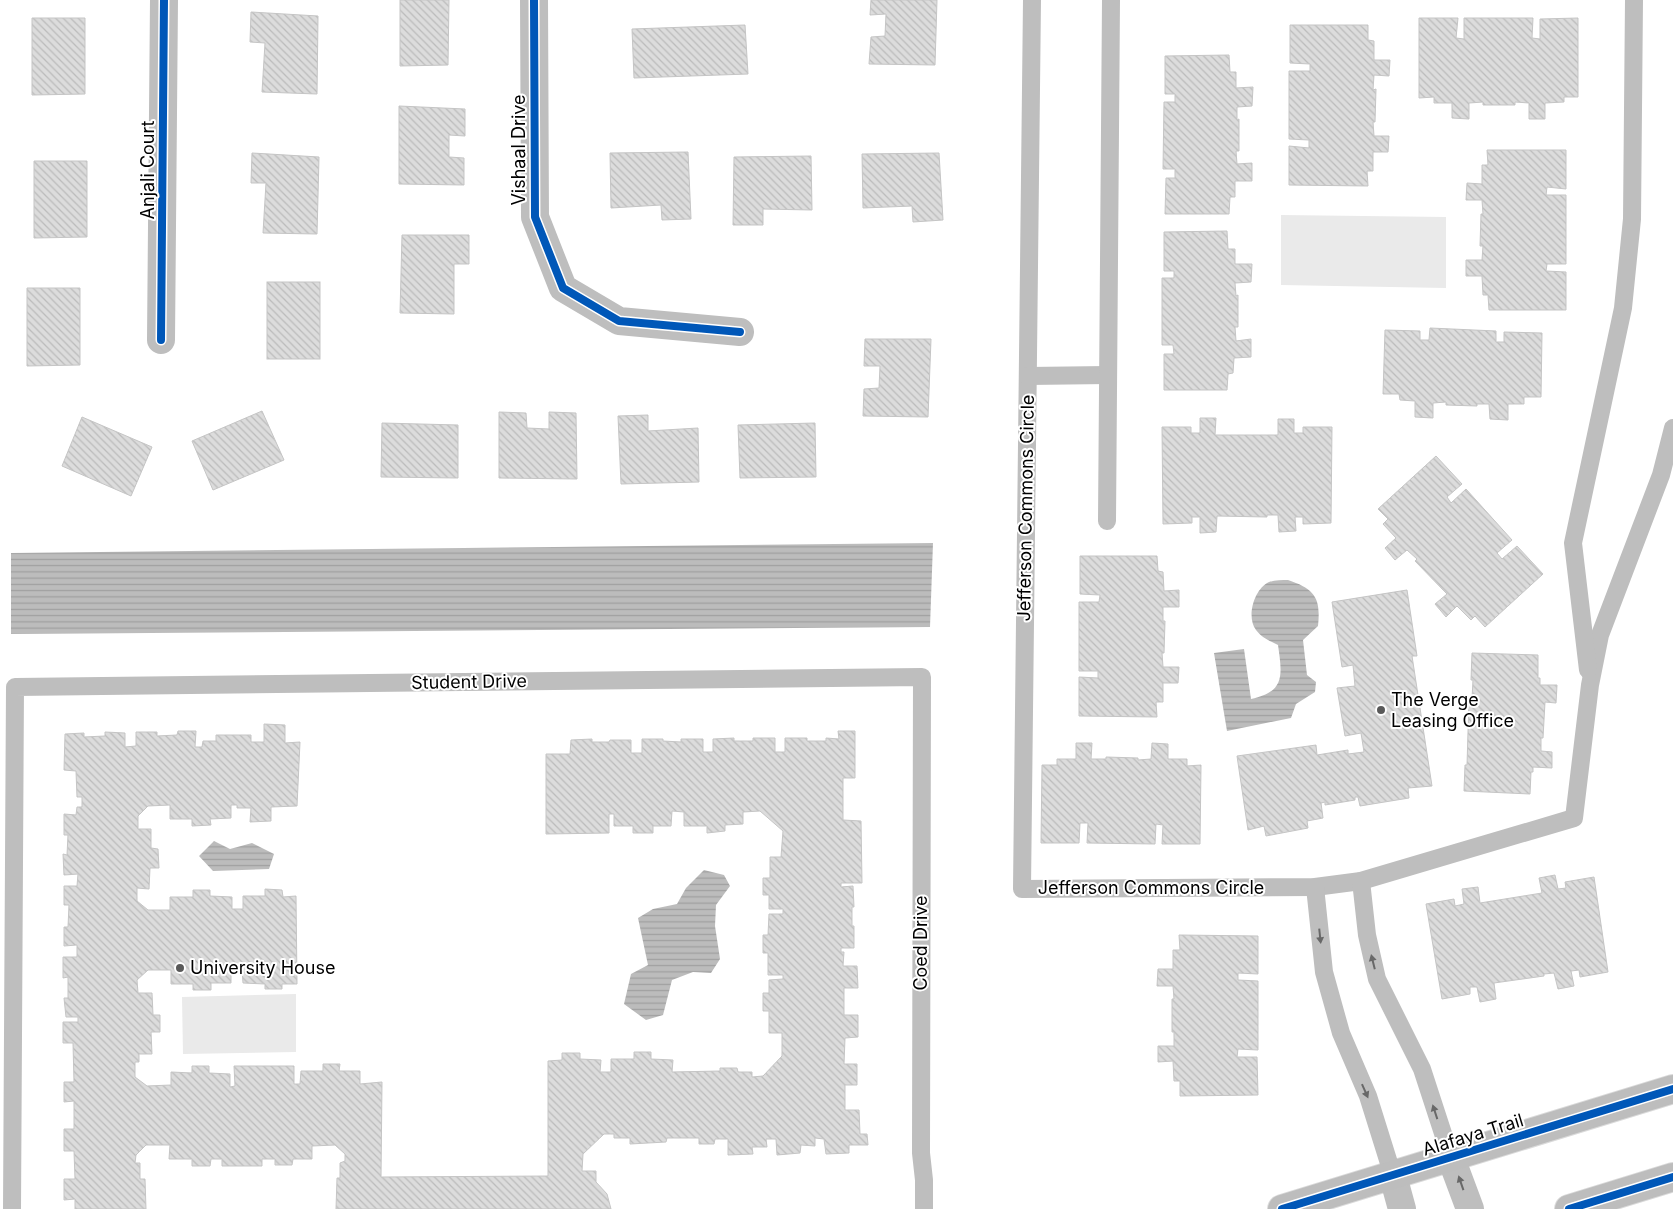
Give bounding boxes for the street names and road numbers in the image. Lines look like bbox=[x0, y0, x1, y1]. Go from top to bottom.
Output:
street label: Vishaal Drive bbox=[508, 94, 529, 206]
street label: Anjali Court bbox=[137, 120, 158, 219]
street label: Jefferson Commons Circle bbox=[1013, 394, 1038, 622]
street label: Student Drive bbox=[411, 670, 527, 693]
street label: Jefferson Commons Circle bbox=[1038, 877, 1264, 898]
street label: Coed Drive bbox=[910, 895, 931, 991]
street label: Alafaya Trail bbox=[1420, 1109, 1526, 1160]

